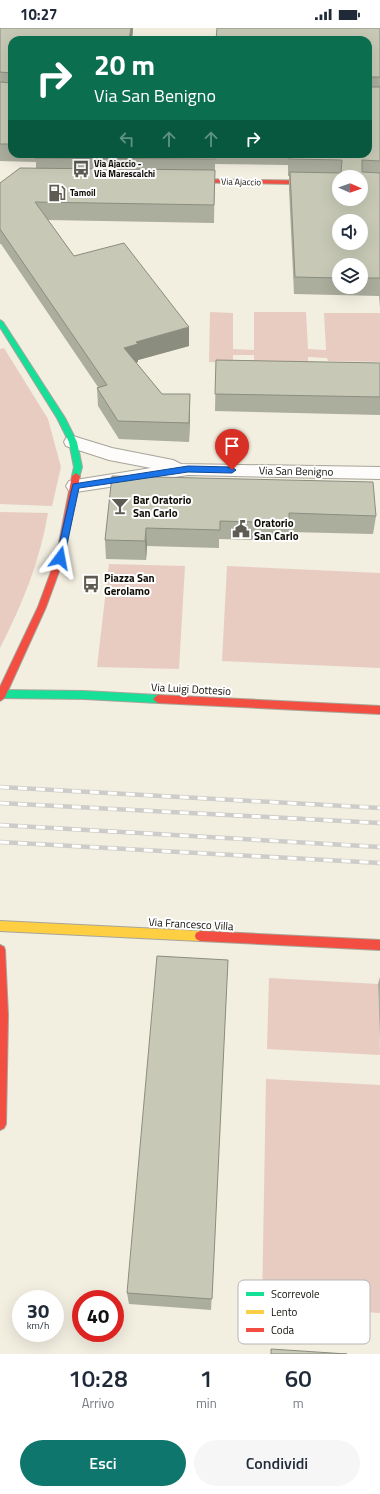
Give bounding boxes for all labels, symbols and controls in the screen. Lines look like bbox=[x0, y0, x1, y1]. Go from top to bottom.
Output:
text: 10:27 bbox=[20, 3, 57, 26]
text: 20 m bbox=[94, 43, 155, 86]
icon: right bbox=[28, 52, 80, 104]
text: Via San Benigno bbox=[94, 82, 216, 109]
icon: left bbox=[116, 128, 138, 150]
icon: ahead bbox=[158, 128, 180, 150]
icon: ahead bbox=[200, 128, 222, 150]
icon: right bbox=[242, 128, 264, 150]
place label: Via Ajaccio - Via Marescalchi bbox=[94, 157, 155, 180]
bus stop icon: Via Ajaccio - Via Marescalchi bbox=[71, 159, 91, 179]
north arrow bbox=[332, 170, 368, 206]
map controls bbox=[332, 170, 368, 294]
street label: Via Ajaccio bbox=[221, 175, 261, 188]
fuel station icon: Tamoil bbox=[47, 183, 67, 203]
place label: Tamoil bbox=[70, 186, 96, 199]
button: sound bbox=[332, 214, 368, 250]
button: layers bbox=[332, 258, 368, 294]
pin bbox=[215, 429, 249, 470]
icon: arrive bbox=[221, 435, 243, 457]
street label: Via San Benigno bbox=[259, 462, 334, 480]
place label: Bar Oratorio San Carlo bbox=[133, 492, 192, 521]
bar icon: Bar Oratorio San Carlo bbox=[110, 496, 130, 516]
place label: Oratorio San Carlo bbox=[254, 515, 299, 544]
public building icon: Oratorio San Carlo bbox=[231, 519, 251, 539]
position arrow bbox=[39, 537, 81, 579]
place label: Piazza San Gerolamo bbox=[104, 570, 155, 599]
bus stop icon: Piazza San Gerolamo bbox=[81, 574, 101, 594]
street label: Via Luigi Dottesio bbox=[151, 679, 232, 699]
street label: Via Francesco Villa bbox=[148, 914, 234, 934]
legend bbox=[238, 1280, 370, 1344]
text: Scorrevole bbox=[271, 1286, 320, 1302]
speed limit sign: 40 bbox=[72, 1290, 124, 1342]
text: 30 bbox=[27, 1295, 49, 1326]
text: Lento bbox=[271, 1304, 298, 1320]
text: km/h bbox=[27, 1318, 49, 1333]
text: Coda bbox=[271, 1322, 295, 1338]
text: 10:28 bbox=[68, 1360, 128, 1396]
text: 1 bbox=[200, 1360, 213, 1396]
text: 60 bbox=[285, 1360, 312, 1396]
text: Arrivo bbox=[82, 1393, 114, 1413]
text: min bbox=[196, 1393, 217, 1413]
text: m bbox=[293, 1393, 304, 1413]
button: Esci bbox=[20, 1440, 186, 1486]
button: Condividi bbox=[194, 1440, 360, 1486]

